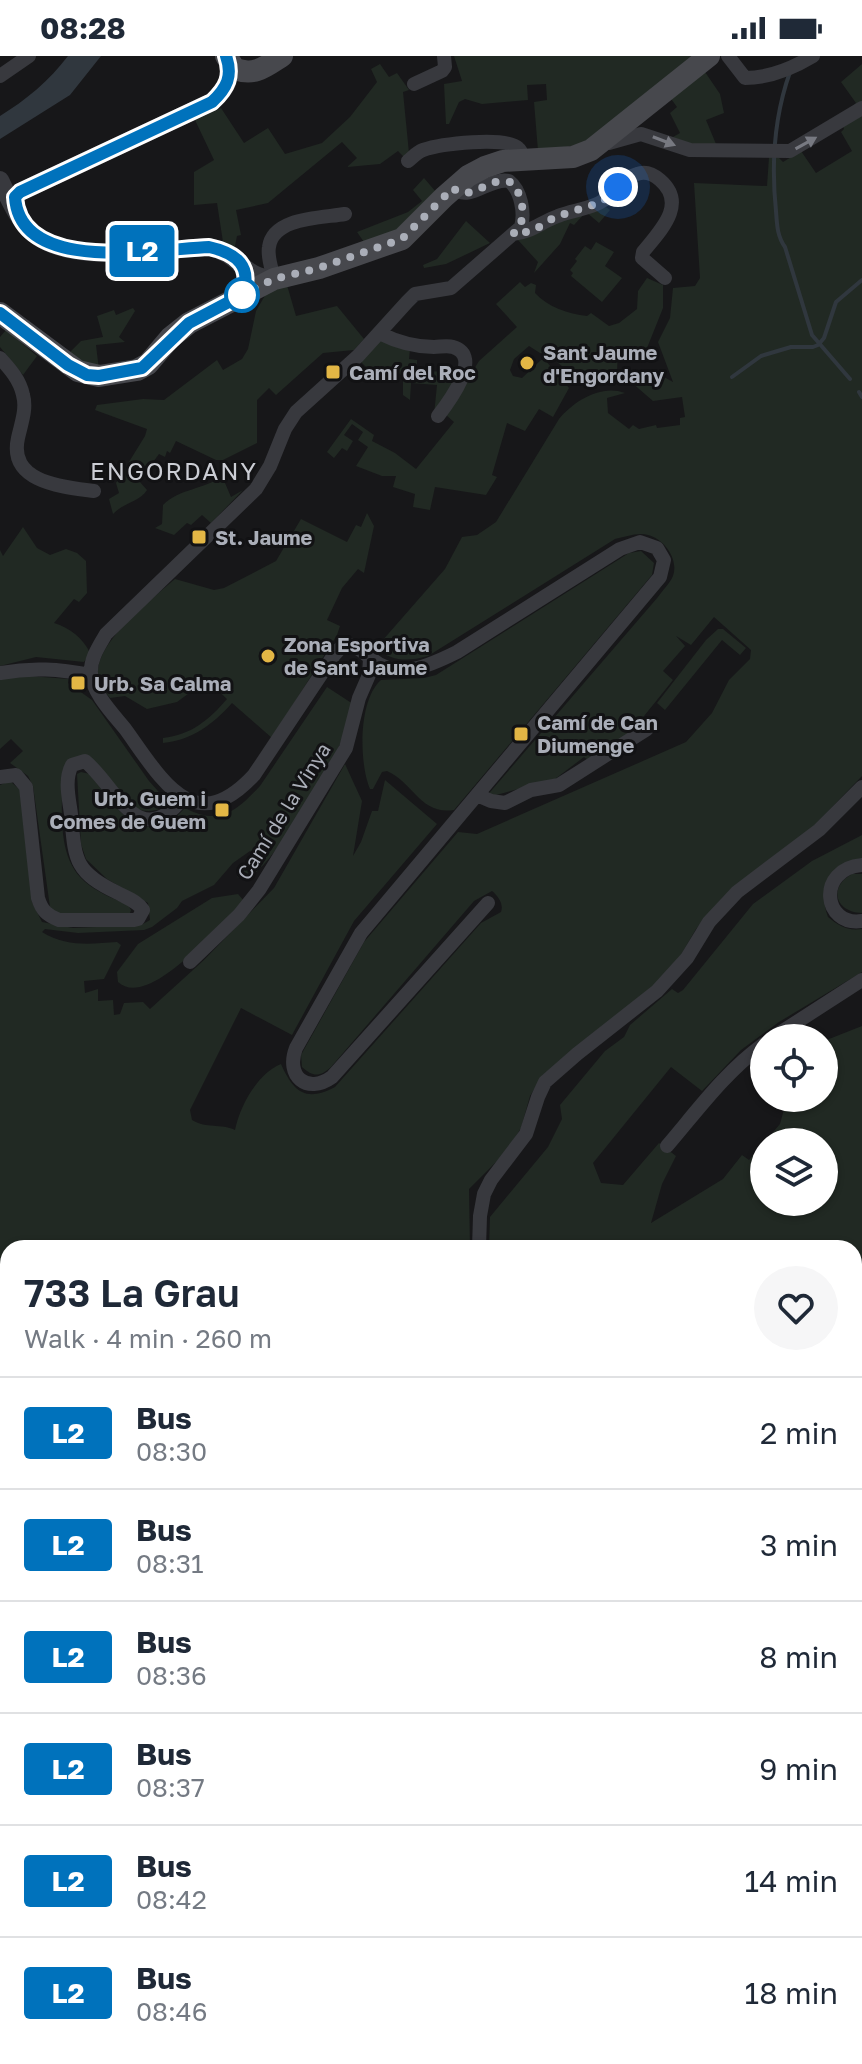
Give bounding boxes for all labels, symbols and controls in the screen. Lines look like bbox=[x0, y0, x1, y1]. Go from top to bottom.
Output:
text: 08:28 bbox=[40, 10, 126, 46]
one-way arrow bbox=[652, 135, 676, 148]
one-way arrow bbox=[795, 136, 817, 150]
your location bbox=[598, 167, 638, 207]
line badge: L2 bbox=[106, 225, 178, 277]
text: L2 bbox=[125, 234, 159, 267]
unlabelled marker bbox=[225, 278, 259, 312]
place label: Sant Jaume d'Engordany bbox=[543, 340, 664, 387]
marker: Sant Jaume d'Engordany bbox=[518, 354, 536, 372]
place label: Camí del Roc bbox=[349, 360, 476, 384]
marker: Camí del Roc bbox=[324, 363, 342, 381]
district label: ENGORDANY bbox=[90, 456, 258, 485]
place label: St. Jaume bbox=[215, 525, 313, 549]
marker: St. Jaume bbox=[190, 528, 208, 546]
place label: Zona Esportiva de Sant Jaume bbox=[284, 632, 430, 679]
marker: Zona Esportiva de Sant Jaume bbox=[259, 647, 277, 665]
place label: Urb. Sa Calma bbox=[94, 671, 231, 695]
marker: Urb. Sa Calma bbox=[69, 674, 87, 692]
place label: Camí de Can Diumenge bbox=[537, 710, 658, 757]
marker: Camí de Can Diumenge bbox=[512, 725, 530, 743]
street label: Camí de la Vinya bbox=[231, 738, 335, 884]
place label: Urb. Guem i Comes de Guem bbox=[49, 786, 206, 833]
marker: Urb. Guem i Comes de Guem bbox=[213, 801, 231, 819]
map controls bbox=[750, 1024, 838, 1216]
button: locate bbox=[750, 1024, 838, 1112]
button: layers bbox=[750, 1128, 838, 1216]
button: heart bbox=[754, 1266, 838, 1350]
text: 733 La Grau bbox=[24, 1270, 240, 1315]
text: Walk · 4 min · 260 m bbox=[24, 1323, 272, 1354]
text: Bus bbox=[136, 1400, 192, 1436]
text: 2 min bbox=[760, 1415, 838, 1451]
text: L2 bbox=[51, 1416, 85, 1449]
text: 08:30 bbox=[136, 1436, 207, 1467]
text: Bus bbox=[136, 1512, 192, 1548]
text: 3 min bbox=[760, 1527, 838, 1563]
text: L2 bbox=[51, 1528, 85, 1561]
text: 08:31 bbox=[136, 1548, 204, 1579]
text: Bus bbox=[136, 1624, 192, 1660]
text: 8 min bbox=[759, 1639, 838, 1675]
text: L2 bbox=[51, 1640, 85, 1673]
text: 08:36 bbox=[136, 1660, 207, 1691]
text: Bus bbox=[136, 1736, 192, 1772]
text: 9 min bbox=[759, 1751, 838, 1787]
text: L2 bbox=[51, 1752, 85, 1785]
text: 08:37 bbox=[136, 1772, 205, 1803]
text: Bus bbox=[136, 1848, 192, 1884]
text: 14 min bbox=[745, 1863, 838, 1899]
text: L2 bbox=[51, 1864, 85, 1897]
text: 08:42 bbox=[136, 1884, 207, 1915]
text: Bus bbox=[136, 1960, 192, 1996]
text: 18 min bbox=[745, 1975, 838, 2011]
text: L2 bbox=[51, 1976, 85, 2009]
text: 08:46 bbox=[136, 1996, 207, 2027]

